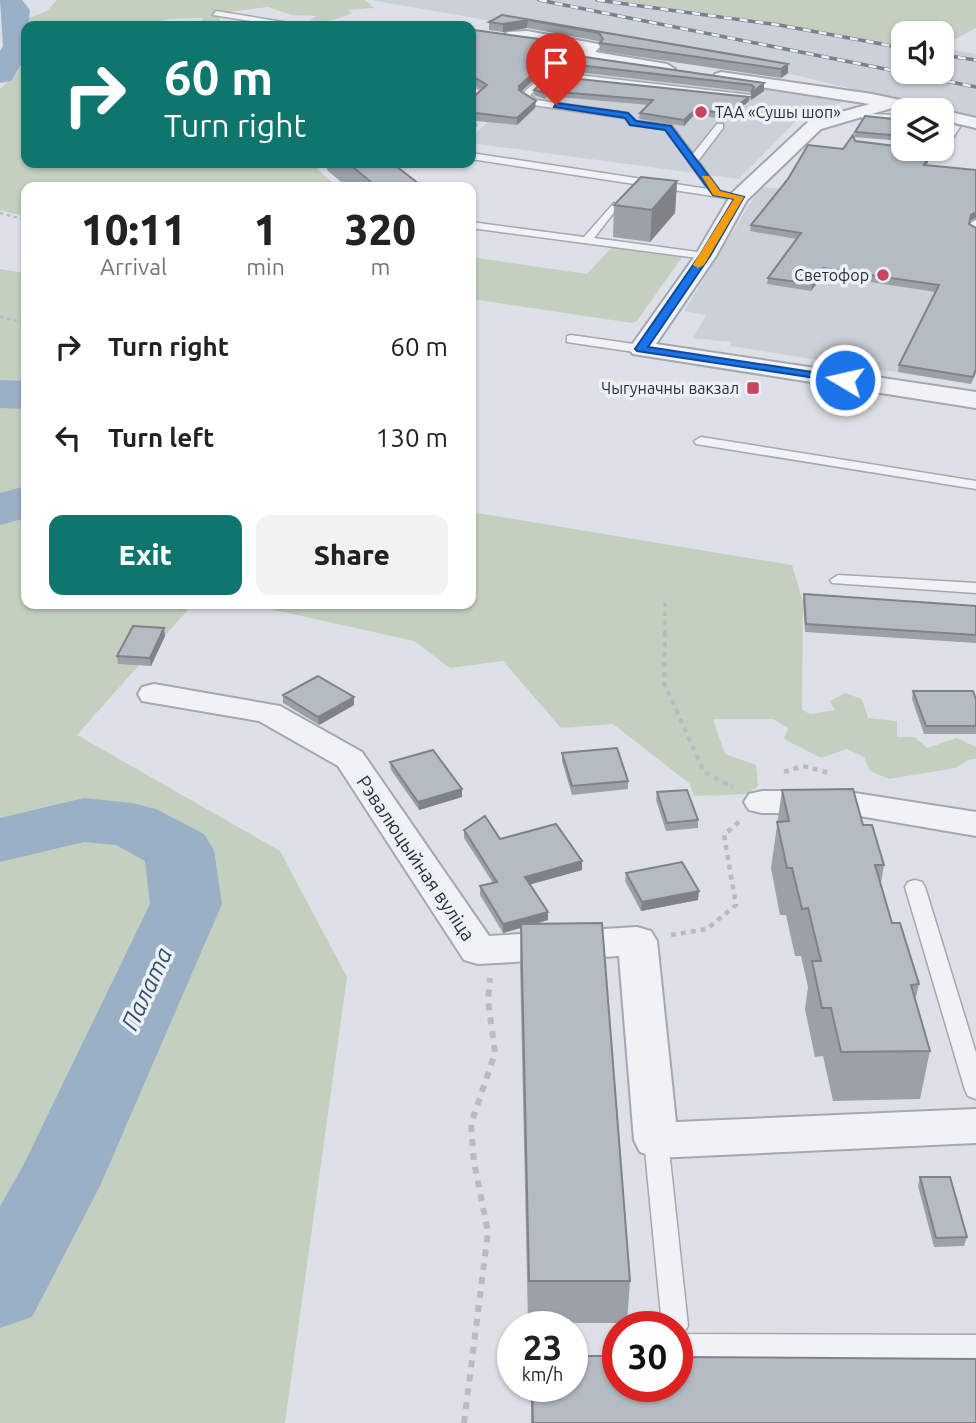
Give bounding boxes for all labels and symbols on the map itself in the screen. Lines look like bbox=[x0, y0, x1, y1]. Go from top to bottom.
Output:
pin bbox=[526, 33, 586, 105]
place label: ТАА «Сушы шоп» bbox=[715, 103, 841, 121]
marker: ТАА «Сушы шоп» bbox=[693, 104, 709, 120]
place label: Светофор bbox=[794, 266, 869, 284]
marker: Светофор bbox=[875, 267, 891, 283]
position arrow bbox=[808, 343, 882, 417]
place label: Чыгуначны вакзал bbox=[601, 379, 739, 397]
marker: Чыгуначны вакзал bbox=[745, 380, 761, 396]
street label: Рэвалюцыйная вуліца bbox=[352, 771, 480, 945]
water label: Палата bbox=[116, 943, 177, 1034]
speed limit sign: 30 bbox=[602, 1311, 693, 1402]

